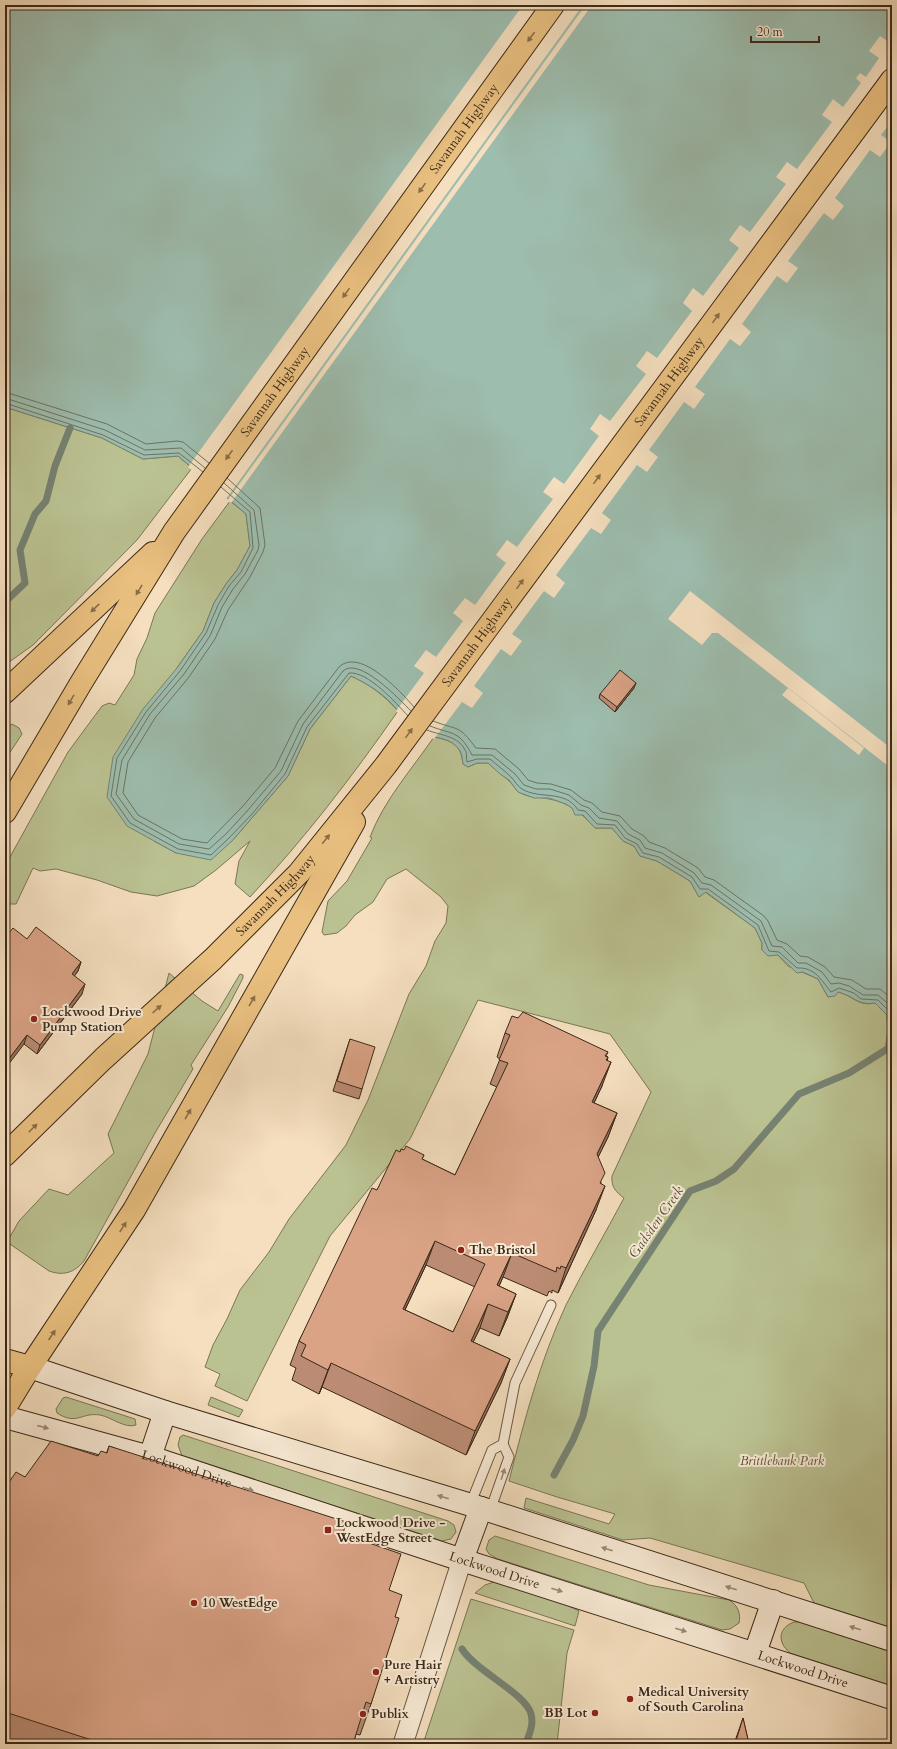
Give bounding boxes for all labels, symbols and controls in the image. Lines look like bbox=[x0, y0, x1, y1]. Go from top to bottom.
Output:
scale bar bbox=[751, 18, 819, 44]
text: 20 m bbox=[757, 24, 784, 40]
one-way arrow bbox=[526, 31, 535, 42]
street label: Savannah Highway bbox=[426, 80, 503, 177]
one-way arrow bbox=[418, 182, 426, 193]
one-way arrow bbox=[342, 288, 350, 298]
one-way arrow bbox=[712, 313, 720, 324]
street label: Savannah Highway bbox=[630, 333, 709, 430]
street label: Savannah Highway bbox=[236, 343, 314, 440]
one-way arrow bbox=[225, 450, 233, 461]
one-way arrow bbox=[593, 474, 601, 485]
one-way arrow bbox=[516, 578, 524, 589]
one-way arrow bbox=[135, 585, 143, 595]
street label: Savannah Highway bbox=[438, 593, 516, 691]
one-way arrow bbox=[90, 603, 100, 613]
one-way arrow bbox=[67, 694, 74, 706]
one-way arrow bbox=[405, 728, 413, 739]
one-way arrow bbox=[322, 833, 331, 844]
street label: Savannah Highway bbox=[232, 851, 319, 940]
one-way arrow bbox=[249, 995, 256, 1007]
place label: Lockwood Drive Pump Station bbox=[42, 1003, 142, 1036]
one-way arrow bbox=[153, 1005, 162, 1014]
marker: Lockwood Drive Pump Station bbox=[29, 1014, 39, 1024]
one-way arrow bbox=[185, 1108, 192, 1120]
one-way arrow bbox=[28, 1123, 38, 1132]
water label: Gadsden Creek bbox=[624, 1182, 688, 1262]
one-way arrow bbox=[119, 1222, 127, 1232]
place label: The Bristol bbox=[469, 1241, 536, 1259]
marker: The Bristol bbox=[456, 1245, 466, 1255]
one-way arrow bbox=[48, 1329, 55, 1341]
one-way arrow bbox=[36, 1425, 49, 1431]
street label: Lockwood Drive bbox=[139, 1446, 234, 1492]
park label: Brittlebank Park bbox=[740, 1452, 825, 1470]
one-way arrow bbox=[500, 1468, 506, 1480]
one-way arrow bbox=[242, 1486, 254, 1492]
one-way arrow bbox=[437, 1494, 449, 1500]
place label: Lockwood Drive - WestEdge Street bbox=[335, 1514, 445, 1547]
marker: Lockwood Drive - WestEdge Street bbox=[323, 1525, 333, 1535]
one-way arrow bbox=[601, 1546, 613, 1552]
street label: Lockwood Drive bbox=[447, 1547, 542, 1593]
one-way arrow bbox=[725, 1585, 737, 1591]
one-way arrow bbox=[552, 1587, 564, 1593]
place label: 10 WestEdge bbox=[202, 1594, 278, 1612]
marker: 10 WestEdge bbox=[189, 1598, 199, 1608]
one-way arrow bbox=[849, 1625, 861, 1631]
one-way arrow bbox=[676, 1627, 688, 1633]
street label: Lockwood Drive bbox=[755, 1646, 851, 1692]
place label: Pure Hair + Artistry bbox=[384, 1656, 443, 1689]
marker: Pure Hair + Artistry bbox=[371, 1667, 381, 1677]
place label: Medical University of South Carolina bbox=[638, 1683, 750, 1716]
marker: Medical University of South Carolina bbox=[625, 1694, 635, 1704]
place label: BB Lot bbox=[544, 1704, 587, 1722]
place label: Publix bbox=[371, 1705, 409, 1723]
marker: BB Lot bbox=[590, 1708, 600, 1718]
marker: Publix bbox=[358, 1709, 368, 1719]

